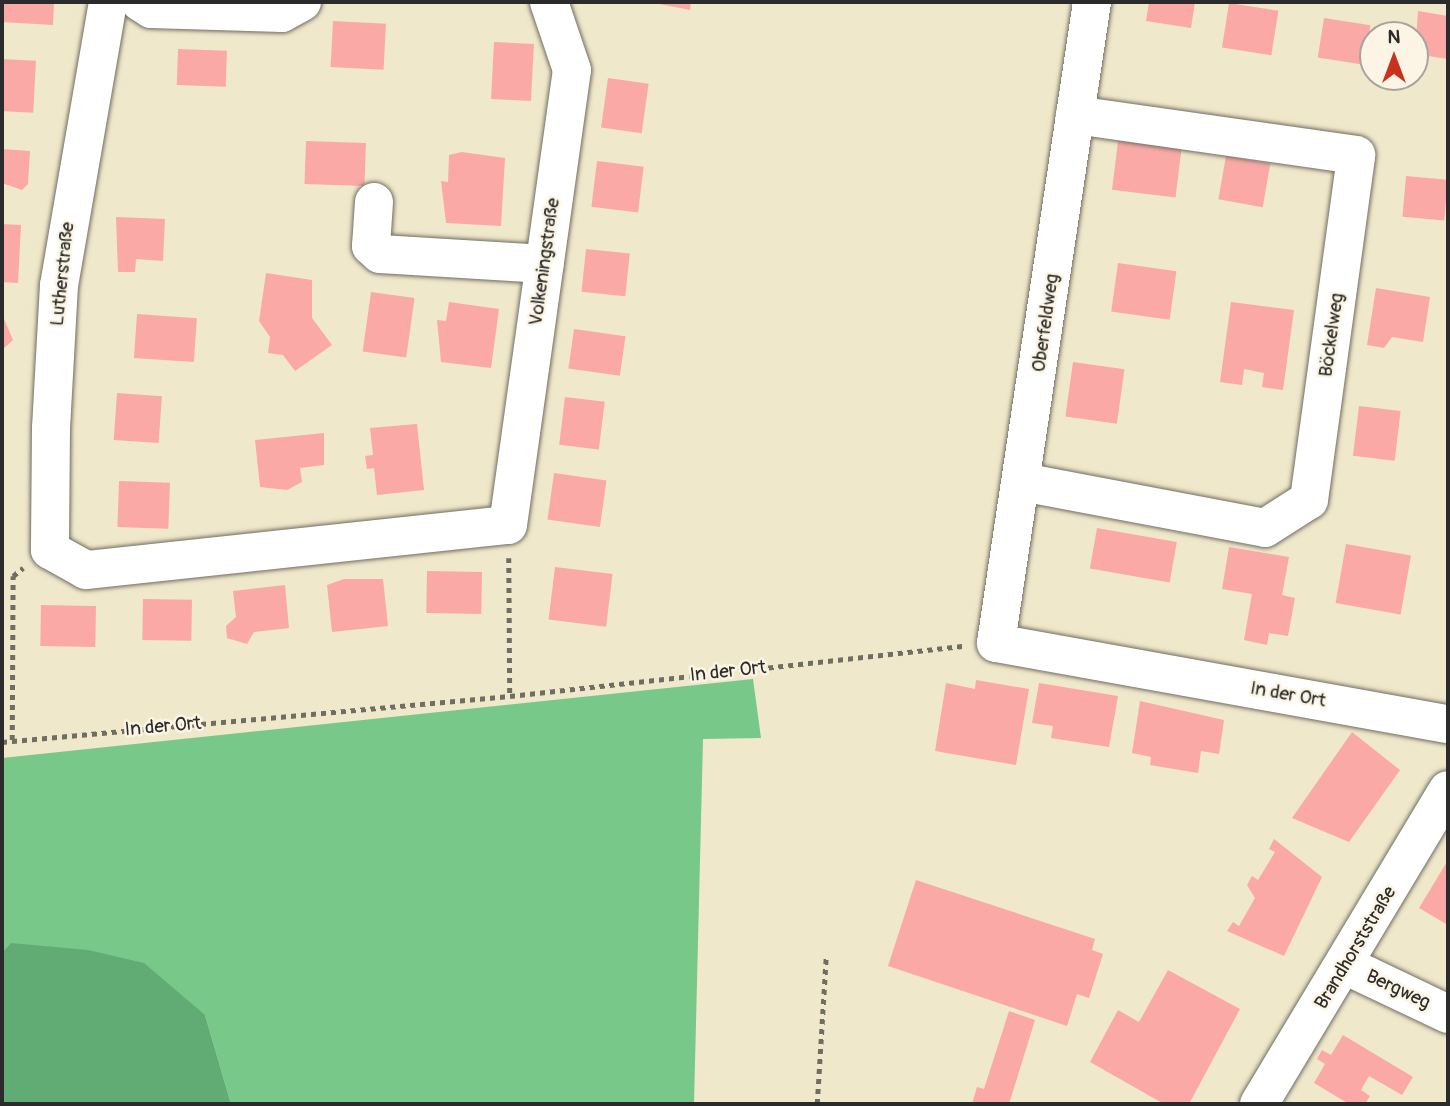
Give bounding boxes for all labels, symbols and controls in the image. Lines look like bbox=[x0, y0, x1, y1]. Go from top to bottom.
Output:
north arrow bbox=[1359, 21, 1429, 91]
text: N bbox=[1388, 25, 1400, 49]
street label: Volkeningstraße bbox=[525, 197, 565, 327]
street label: Lutherstraße bbox=[46, 221, 80, 327]
street label: Oberfeldweg bbox=[1028, 272, 1064, 374]
street label: Böckelweg bbox=[1315, 292, 1349, 378]
street label: In der Ort bbox=[689, 657, 767, 687]
street label: In der Ort bbox=[1248, 677, 1328, 713]
street label: In der Ort bbox=[124, 712, 202, 742]
street label: Brandhorststraße bbox=[1310, 882, 1402, 1014]
street label: Bergweg bbox=[1362, 965, 1434, 1015]

